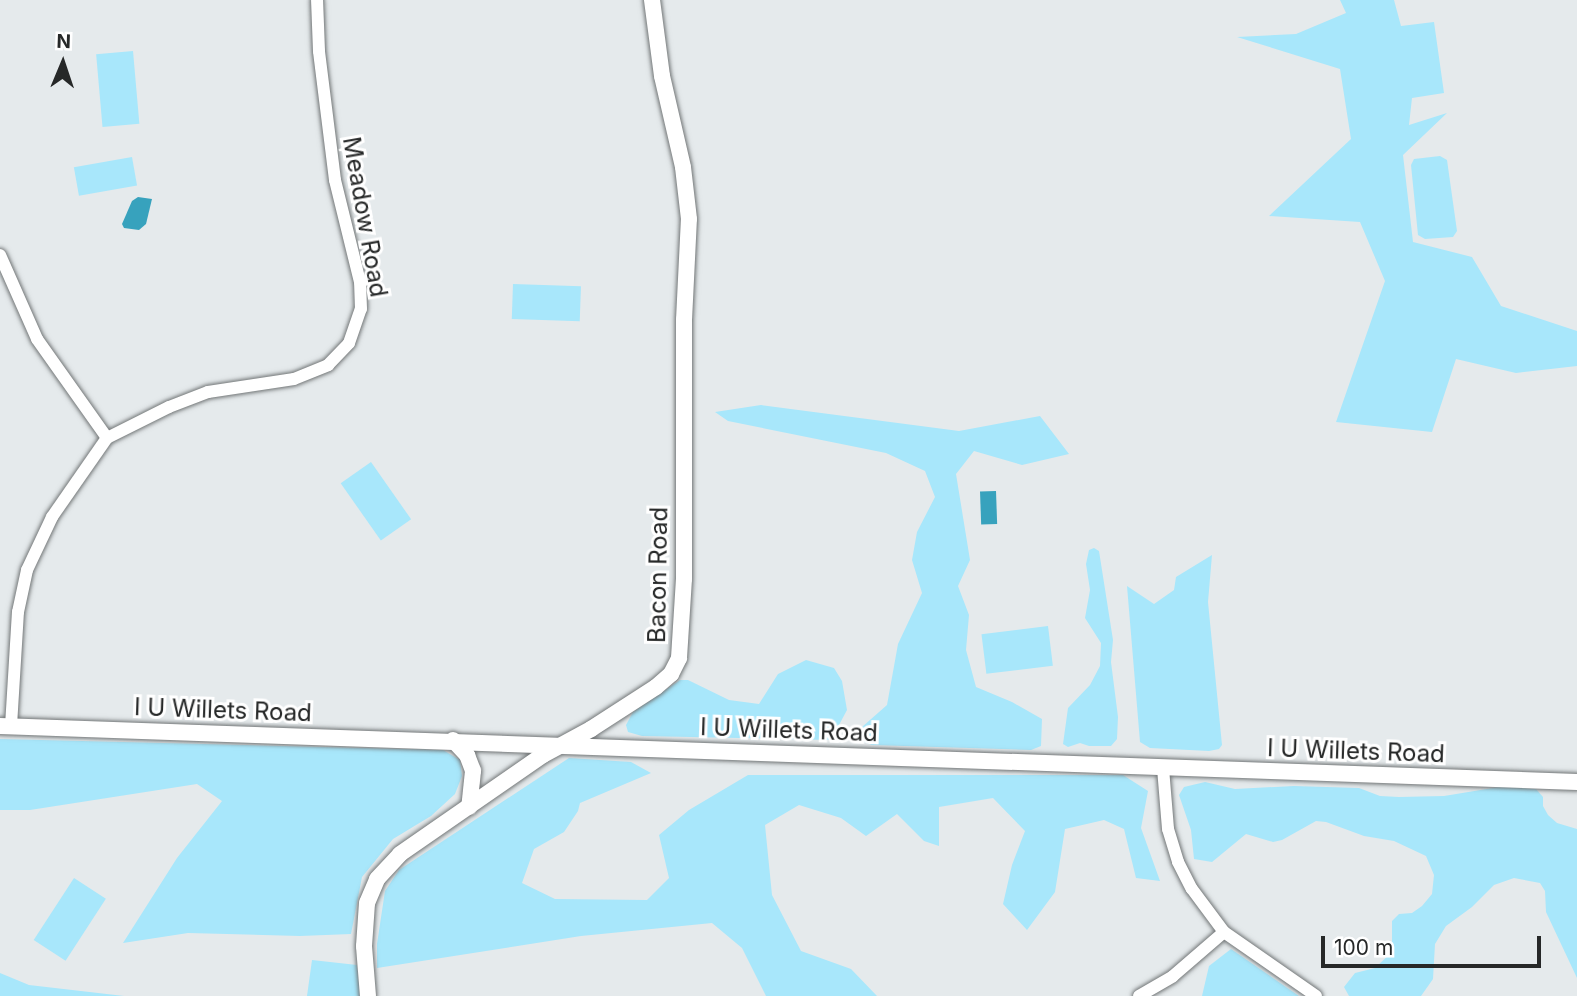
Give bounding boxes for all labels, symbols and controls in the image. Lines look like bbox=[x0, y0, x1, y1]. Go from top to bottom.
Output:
north arrow bbox=[28, 28, 98, 98]
text: N bbox=[56, 30, 71, 53]
street label: Meadow Road bbox=[337, 135, 393, 299]
street label: Bacon Road bbox=[642, 507, 674, 643]
street label: I U Willets Road bbox=[134, 693, 312, 727]
street label: I U Willets Road bbox=[700, 713, 878, 747]
street label: I U Willets Road bbox=[1267, 734, 1445, 768]
scale bar bbox=[1325, 922, 1546, 966]
text: 100 m bbox=[1334, 935, 1393, 960]

